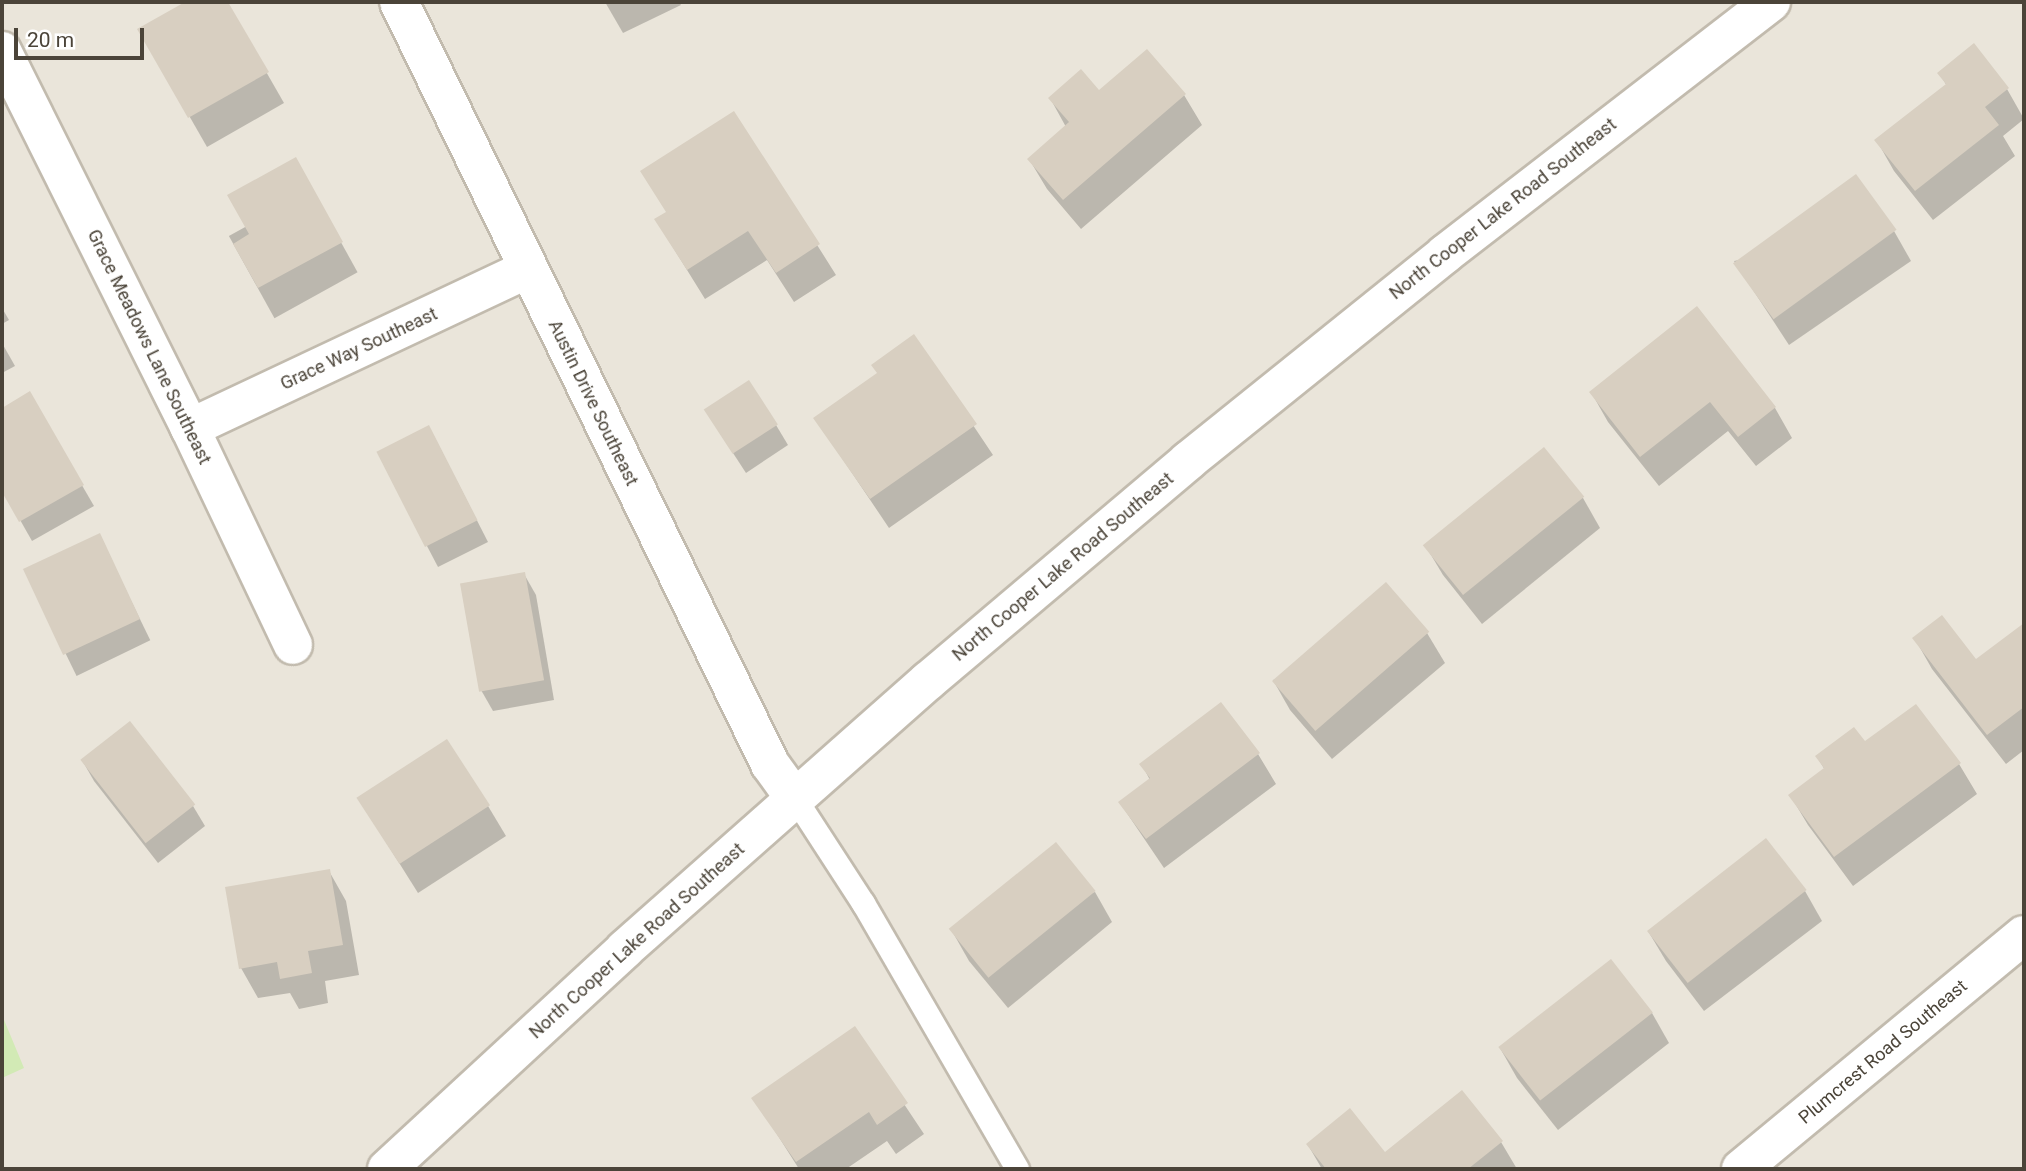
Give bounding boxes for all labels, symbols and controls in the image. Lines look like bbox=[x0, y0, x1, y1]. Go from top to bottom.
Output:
scale bar bbox=[18, 14, 147, 58]
text: 20 m bbox=[27, 28, 74, 52]
street label: North Cooper Lake Road Southeast bbox=[1385, 114, 1621, 304]
street label: Grace Meadows Lane Southeast bbox=[83, 226, 215, 468]
street label: Grace Way Southeast bbox=[277, 303, 441, 395]
street label: Austin Drive Southeast bbox=[543, 317, 643, 489]
street label: North Cooper Lake Road Southeast bbox=[948, 468, 1178, 666]
street label: North Cooper Lake Road Southeast bbox=[525, 839, 749, 1043]
street label: Plumcrest Road Southeast bbox=[1794, 975, 1972, 1129]

